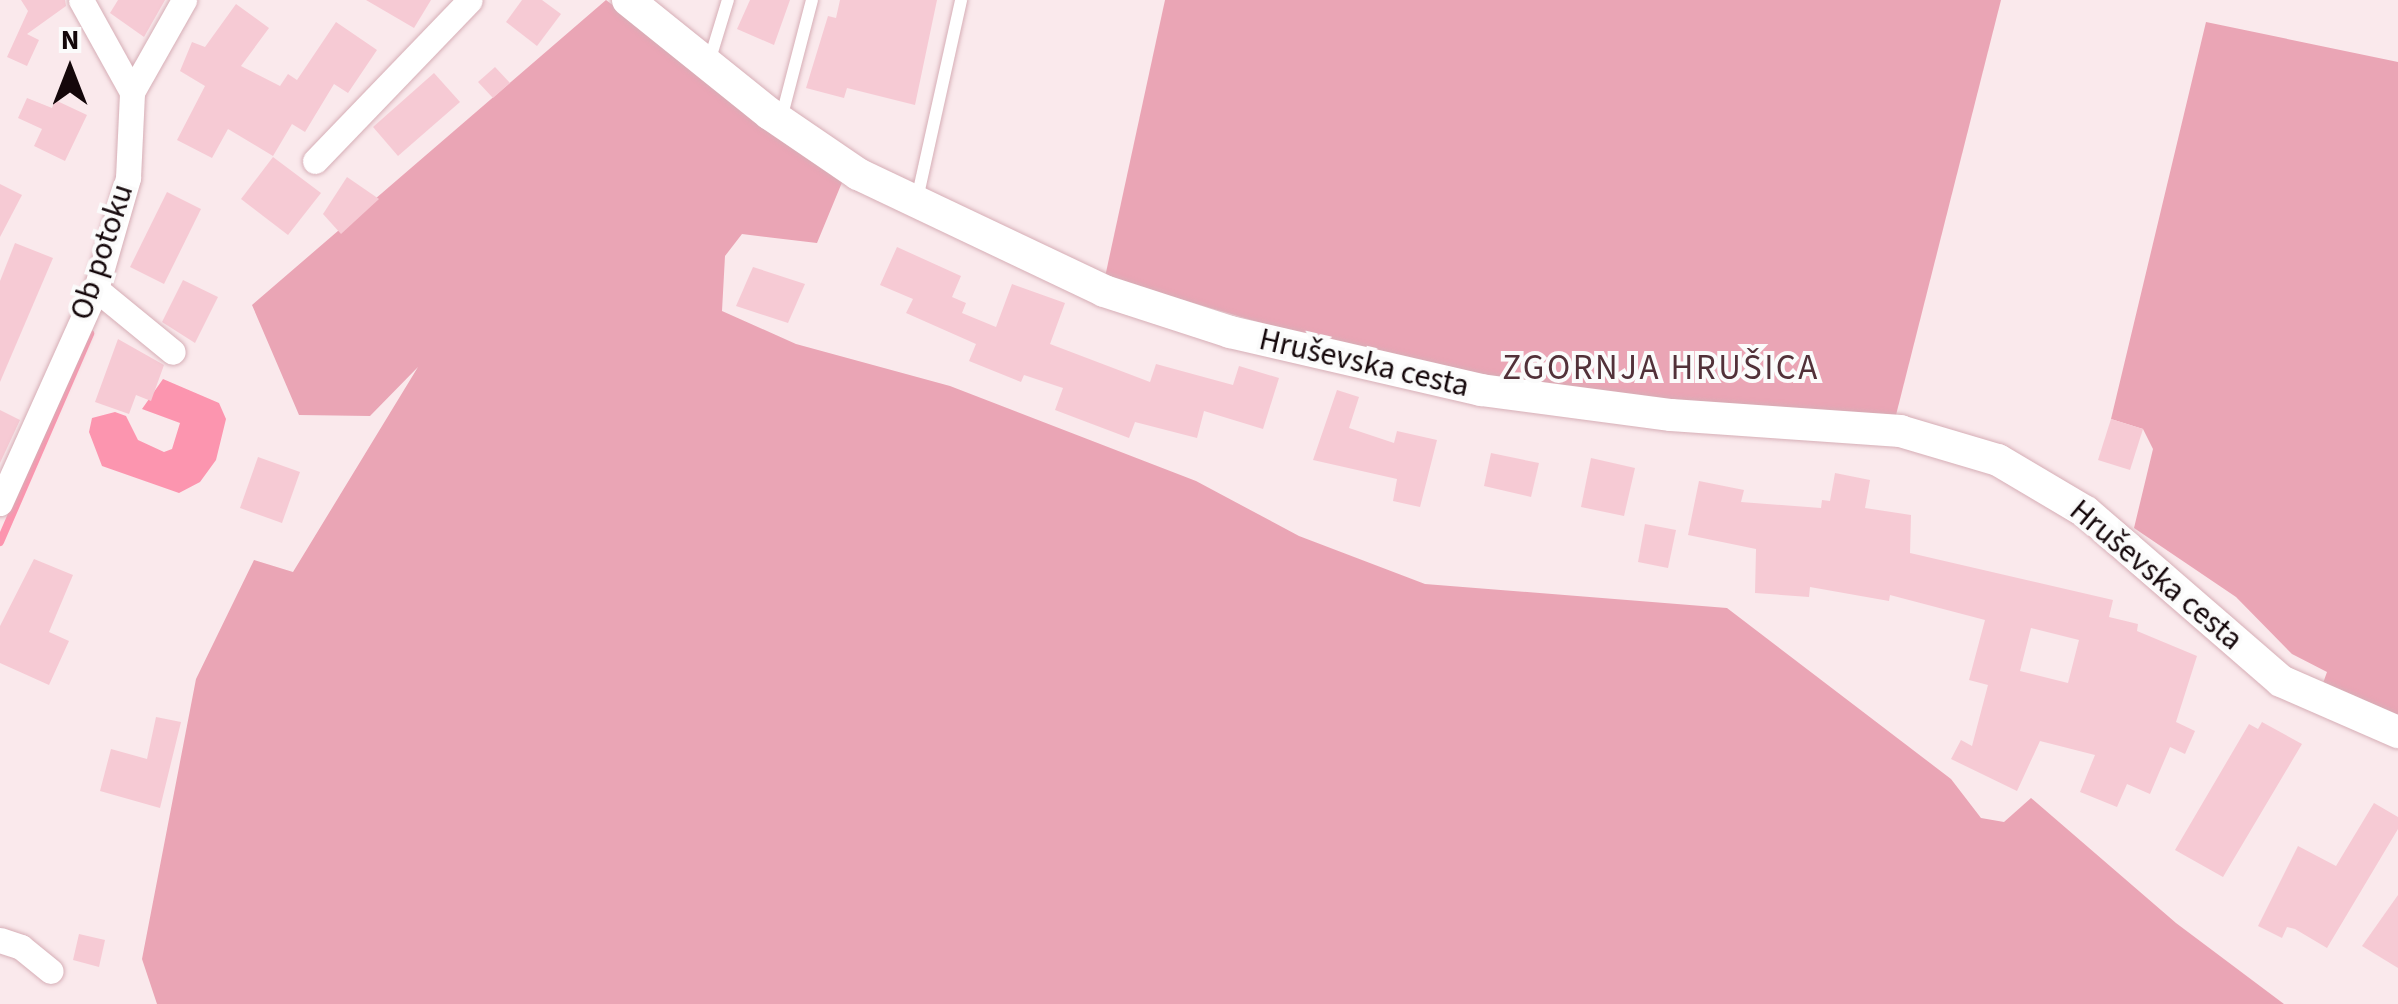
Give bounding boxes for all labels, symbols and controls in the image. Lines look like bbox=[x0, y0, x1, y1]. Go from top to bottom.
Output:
north arrow bbox=[20, 20, 120, 120]
text: N bbox=[61, 20, 79, 60]
street label: Ob potoku bbox=[62, 179, 142, 325]
street label: Hruševska cesta bbox=[1255, 320, 1473, 406]
district label: ZGORNJA HRUŠICA bbox=[1502, 347, 1820, 389]
street label: Hruševska cesta bbox=[2062, 492, 2250, 658]

